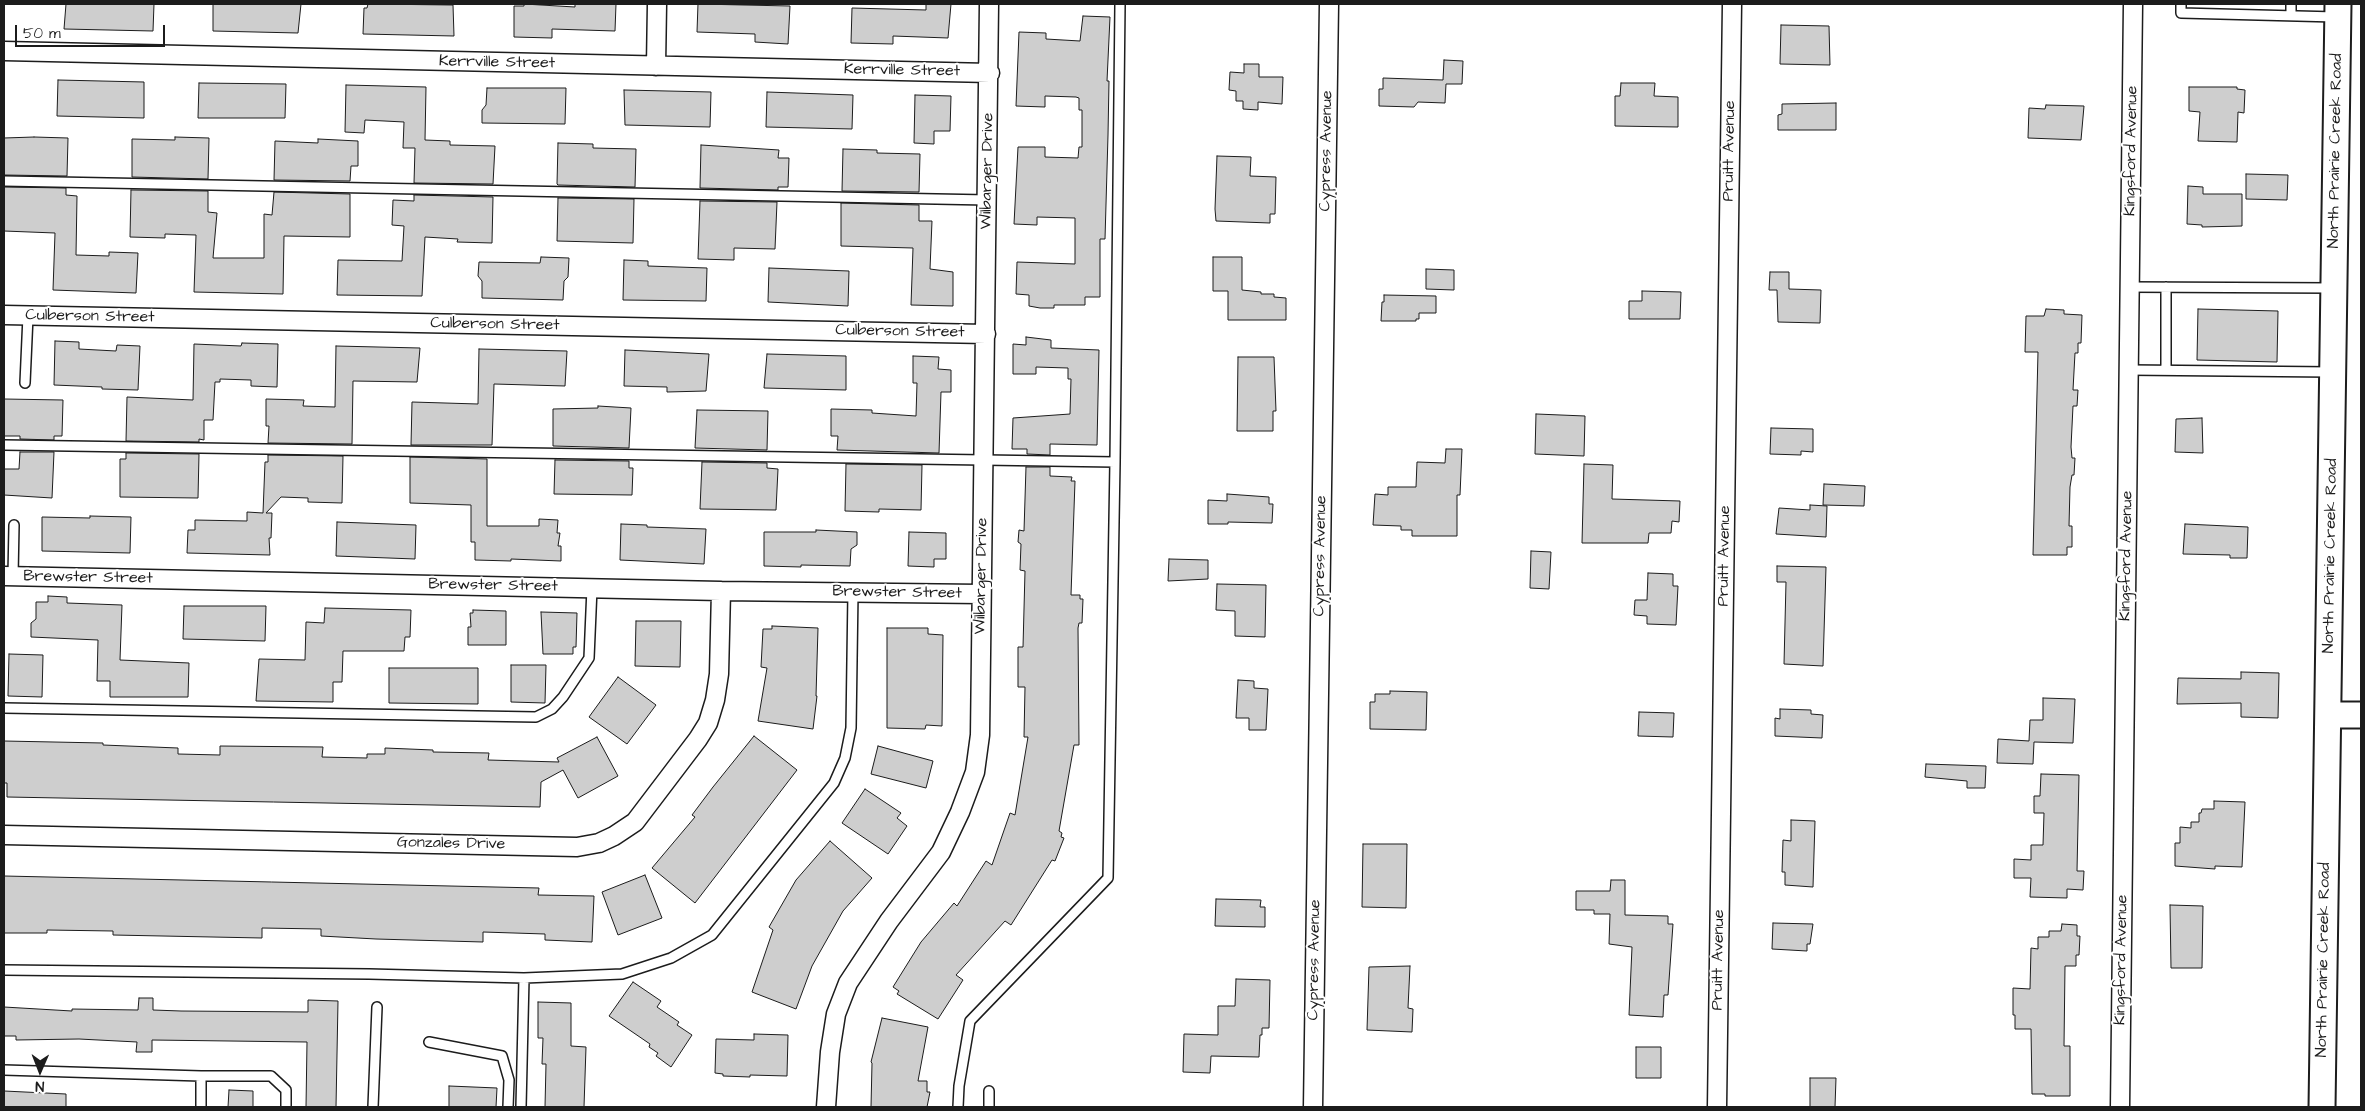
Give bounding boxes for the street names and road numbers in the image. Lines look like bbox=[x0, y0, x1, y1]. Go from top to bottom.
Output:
street label: Kerrville Street bbox=[439, 52, 555, 74]
street label: North Prairie Creek Road bbox=[2325, 53, 2347, 249]
street label: Kerrville Street bbox=[844, 60, 960, 82]
street label: Kingsford Avenue bbox=[2121, 86, 2143, 216]
street label: Cypress Avenue bbox=[1316, 90, 1338, 212]
street label: Pruitt Avenue bbox=[1720, 100, 1740, 202]
street label: Wilbarger Drive bbox=[977, 113, 999, 229]
street label: Culberson Street bbox=[25, 306, 155, 328]
street label: Culberson Street bbox=[430, 314, 560, 336]
street label: Culberson Street bbox=[835, 321, 965, 343]
street label: North Prairie Creek Road bbox=[2320, 458, 2342, 654]
street label: Kingsford Avenue bbox=[2116, 491, 2138, 621]
street label: Cypress Avenue bbox=[1310, 495, 1332, 617]
street label: Pruitt Avenue bbox=[1715, 505, 1735, 607]
street label: Wilbarger Drive bbox=[971, 518, 993, 634]
street label: Brewster Street bbox=[23, 567, 153, 589]
street label: Brewster Street bbox=[428, 575, 558, 597]
street label: Brewster Street bbox=[832, 582, 962, 604]
street label: Gonzales Drive bbox=[397, 833, 505, 855]
street label: North Prairie Creek Road bbox=[2313, 862, 2335, 1058]
street label: Kingsford Avenue bbox=[2111, 895, 2133, 1025]
street label: Cypress Avenue bbox=[1304, 899, 1326, 1021]
street label: Pruitt Avenue bbox=[1709, 909, 1729, 1011]

